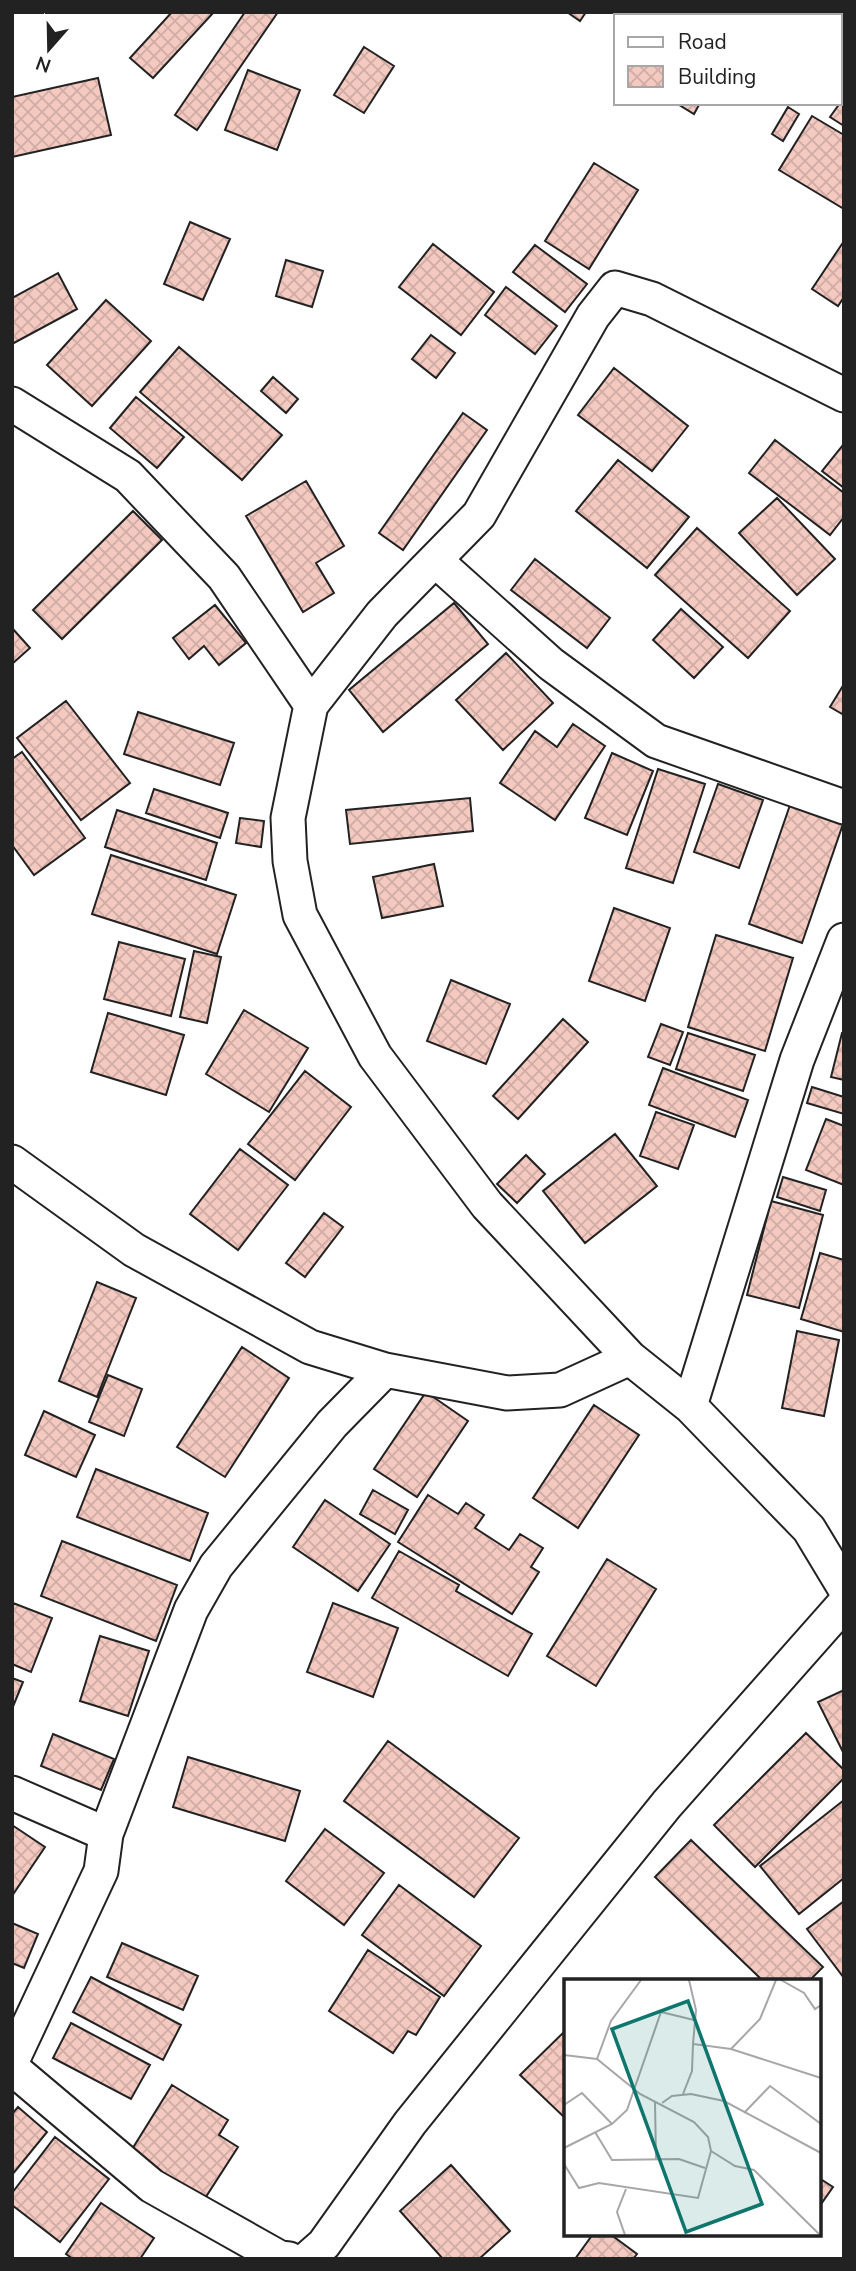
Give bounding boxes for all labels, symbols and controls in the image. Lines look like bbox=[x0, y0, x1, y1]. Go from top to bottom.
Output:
north arrow bbox=[14, 14, 84, 84]
legend bbox=[614, 14, 842, 105]
text: Road bbox=[678, 28, 727, 56]
text: N bbox=[32, 49, 55, 79]
text: Building bbox=[678, 63, 756, 91]
inset map bbox=[564, 1979, 821, 2236]

